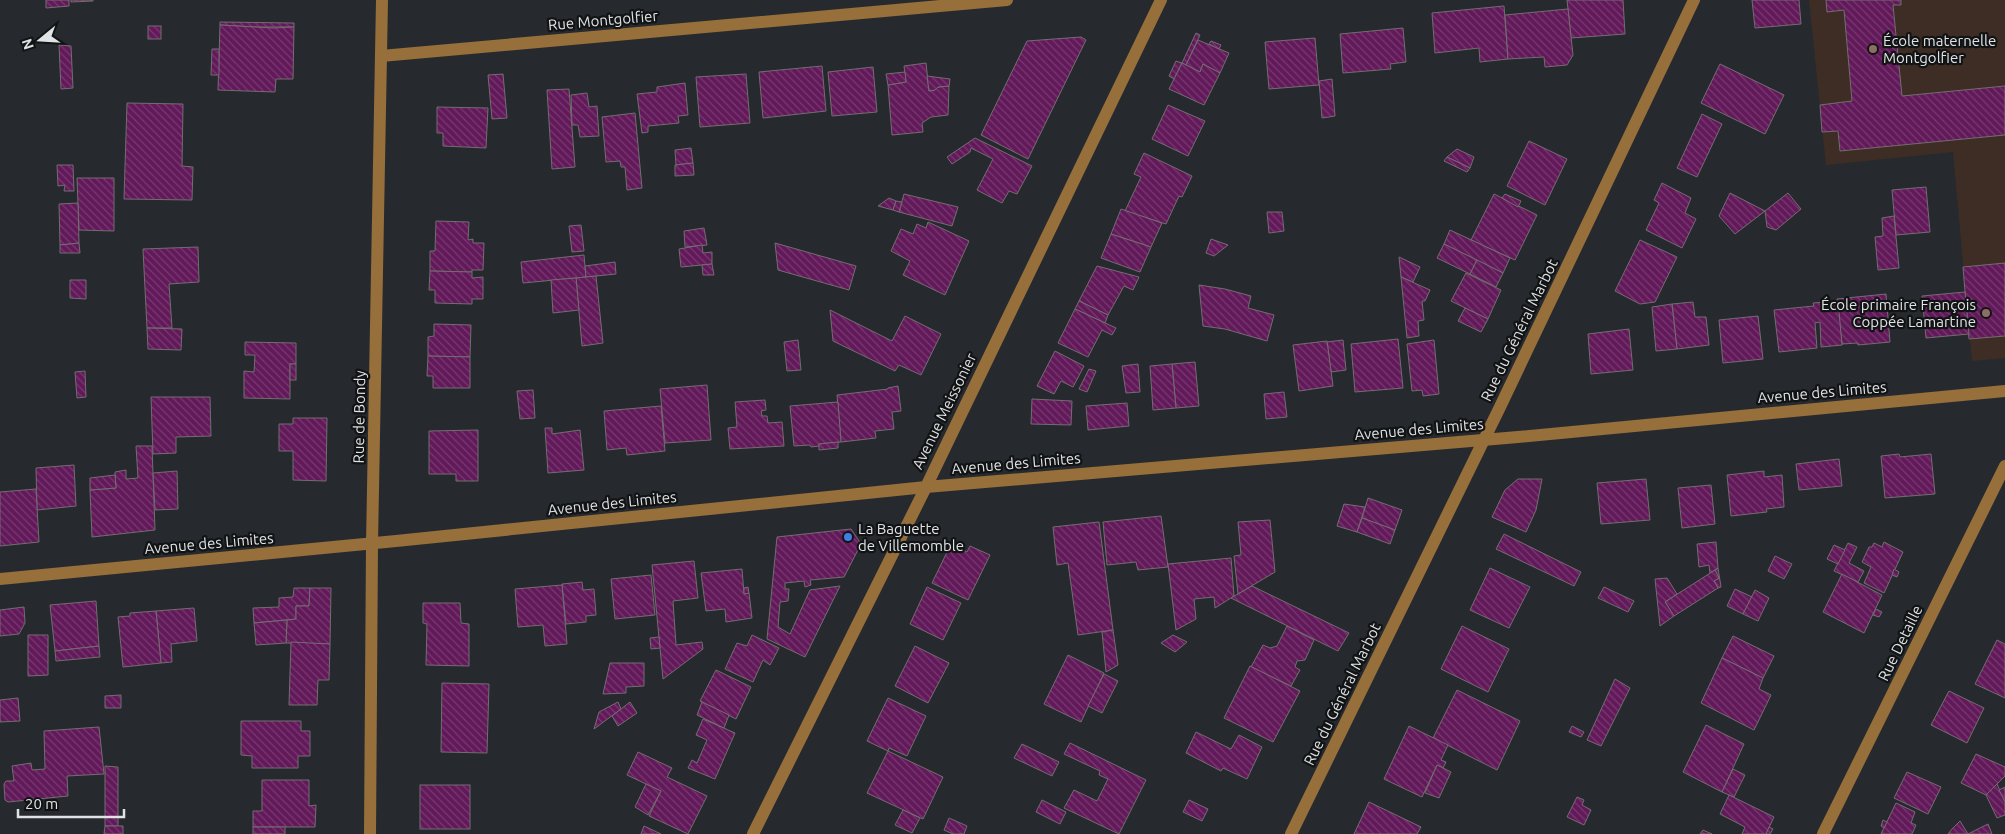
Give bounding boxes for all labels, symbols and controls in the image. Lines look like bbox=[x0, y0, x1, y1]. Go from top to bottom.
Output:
street label: Rue Montgolfier bbox=[547, 7, 659, 33]
north arrow bbox=[15, 15, 65, 65]
place label: École maternelle Montgolfier bbox=[1883, 32, 1996, 66]
text: N bbox=[18, 37, 37, 51]
marker: École maternelle Montgolfier bbox=[1867, 43, 1879, 55]
street label: Rue du Général Marbot bbox=[1477, 256, 1561, 404]
place label: École primaire François Coppée Lamartine bbox=[1821, 296, 1976, 330]
marker: École primaire François Coppée Lamartine bbox=[1980, 307, 1992, 319]
street label: Avenue Meissonier bbox=[909, 350, 980, 472]
street label: Rue de Bondy bbox=[350, 370, 368, 464]
street label: Avenue des Limites bbox=[1757, 378, 1887, 406]
street label: Avenue des Limites bbox=[1354, 415, 1484, 443]
street label: Avenue des Limites bbox=[951, 449, 1081, 477]
street label: Avenue des Limites bbox=[547, 488, 677, 518]
place label: La Baguette de Villemomble bbox=[858, 520, 964, 554]
street label: Avenue des Limites bbox=[144, 529, 274, 557]
marker: La Baguette de Villemomble bbox=[842, 531, 854, 543]
street label: Rue Detaille bbox=[1874, 602, 1926, 684]
street label: Rue du Général Marbot bbox=[1300, 620, 1384, 768]
scale bar bbox=[18, 786, 124, 818]
text: 20 m bbox=[25, 795, 58, 812]

